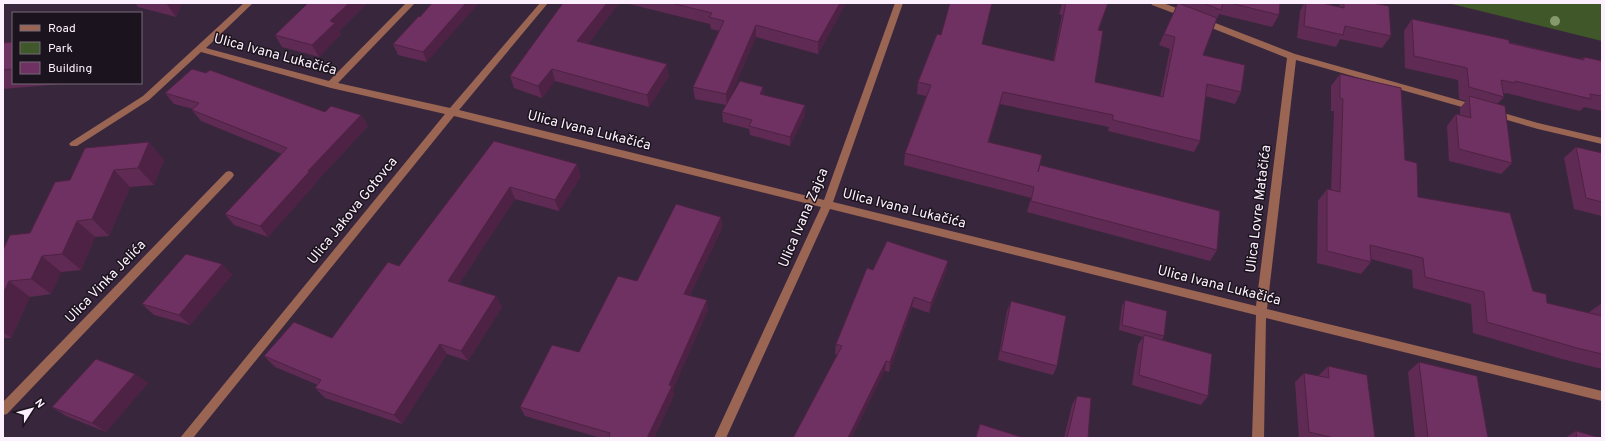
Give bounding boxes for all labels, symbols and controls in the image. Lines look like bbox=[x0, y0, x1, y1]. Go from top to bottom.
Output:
legend bbox=[12, 12, 142, 84]
text: Road bbox=[48, 21, 76, 37]
street label: Ulica Ivana Lukačića bbox=[212, 30, 338, 80]
text: Park bbox=[48, 41, 73, 57]
text: Building bbox=[48, 61, 92, 77]
street label: Ulica Ivana Lukačića bbox=[526, 107, 652, 155]
street label: Ulica Lovre Matačića bbox=[1243, 144, 1275, 274]
street label: Ulica Jakova Gotovca bbox=[304, 154, 402, 268]
street label: Ulica Ivana Zajca bbox=[775, 166, 833, 270]
street label: Ulica Ivana Lukačića bbox=[841, 185, 967, 233]
street label: Ulica Vinka Jelića bbox=[62, 237, 150, 327]
street label: Ulica Ivana Lukačića bbox=[1156, 262, 1282, 310]
north arrow bbox=[12, 389, 52, 429]
text: N bbox=[31, 396, 47, 411]

